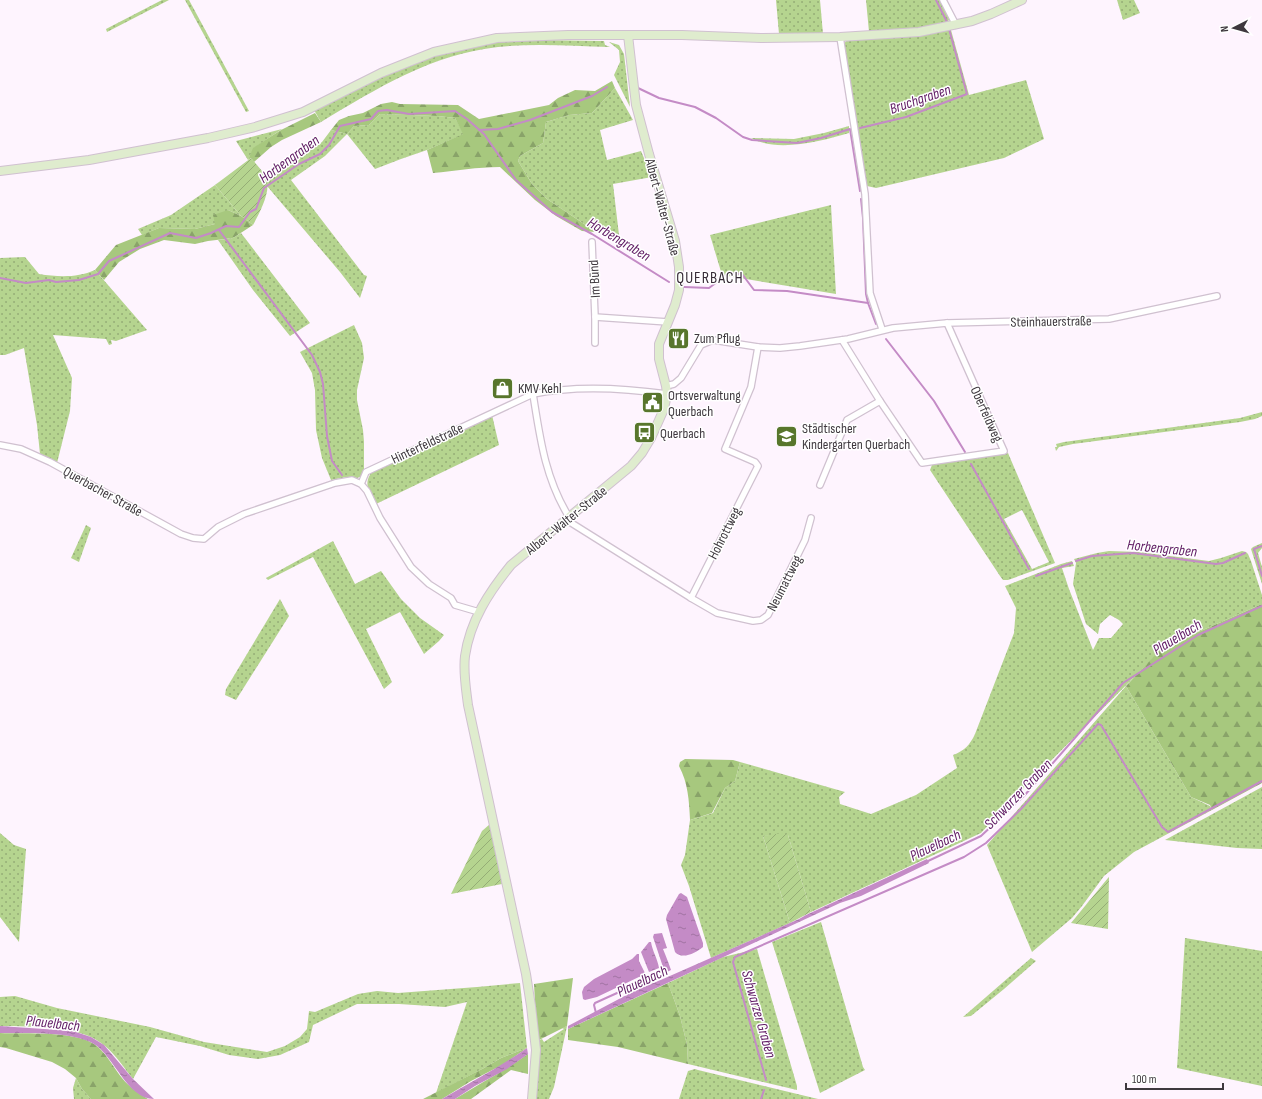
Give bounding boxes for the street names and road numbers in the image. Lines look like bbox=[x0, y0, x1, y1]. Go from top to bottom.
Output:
street label: Albert-Walter-Straße bbox=[641, 156, 684, 258]
street label: Im Bünd bbox=[585, 259, 604, 298]
street label: Steinhauerstraße bbox=[1010, 312, 1092, 331]
street label: Oberfeldweg bbox=[967, 384, 1007, 445]
street label: Hinterfeldstraße bbox=[388, 419, 466, 468]
street label: Querbacher Straße bbox=[60, 463, 145, 520]
street label: Albert-Walter-Straße bbox=[521, 482, 610, 559]
street label: Hohrottweg bbox=[704, 504, 745, 562]
street label: Neumattweg bbox=[763, 552, 806, 614]

